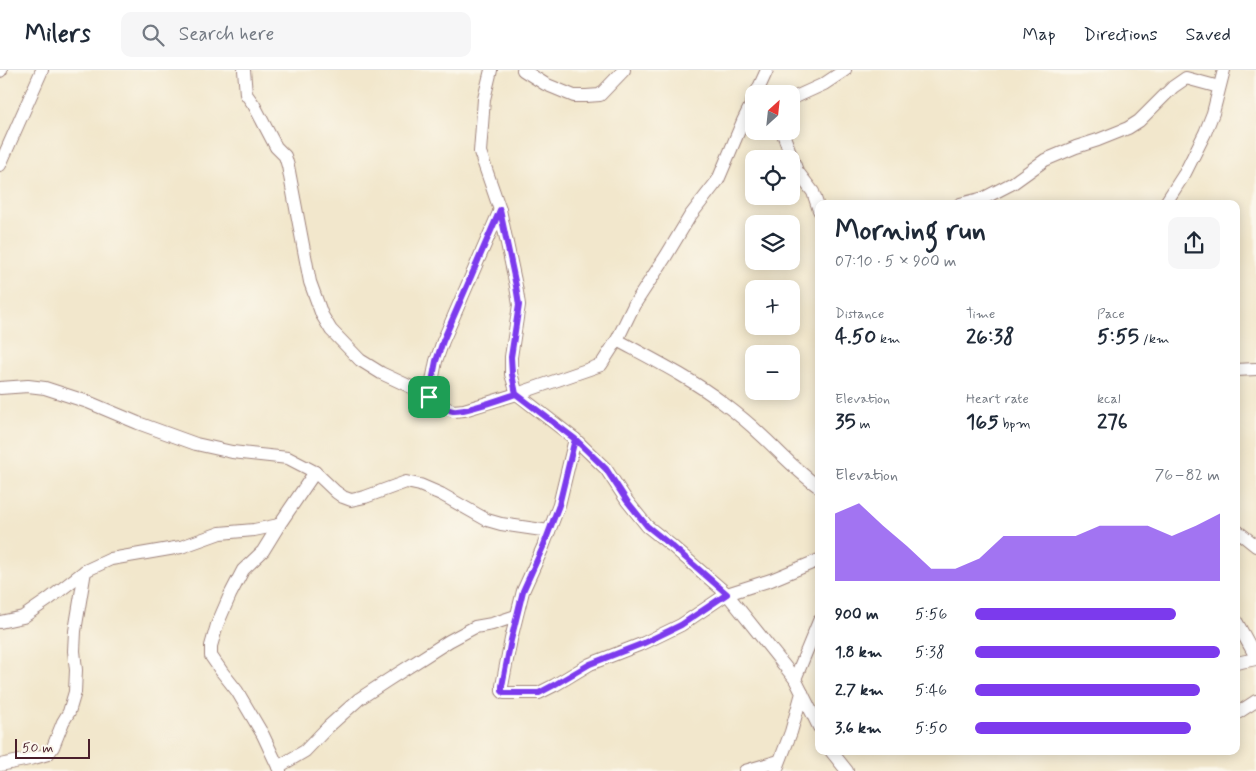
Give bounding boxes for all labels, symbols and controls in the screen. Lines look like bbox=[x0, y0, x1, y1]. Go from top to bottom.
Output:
search box bbox=[121, 12, 471, 57]
text: Milers bbox=[25, 19, 91, 50]
icon: search bbox=[139, 21, 167, 49]
text: Search here bbox=[179, 22, 274, 47]
text: Map bbox=[1023, 23, 1056, 47]
text: Directions bbox=[1084, 23, 1158, 47]
text: Saved bbox=[1186, 23, 1231, 47]
north arrow bbox=[745, 85, 800, 140]
map controls bbox=[745, 85, 800, 400]
button: locate bbox=[745, 150, 800, 205]
text: Morning run bbox=[835, 213, 986, 250]
button: layers bbox=[745, 215, 800, 270]
button: share bbox=[1168, 217, 1220, 269]
text: 07:10 · 5 × 900 m bbox=[835, 251, 957, 272]
button: + bbox=[745, 280, 800, 335]
text: Distance bbox=[835, 305, 884, 323]
text: Time bbox=[966, 305, 995, 323]
text: Pace bbox=[1097, 305, 1125, 323]
text: 4.50 bbox=[835, 323, 876, 351]
text: 26:38 bbox=[966, 323, 1015, 351]
text: 5:55 bbox=[1097, 323, 1139, 351]
text: km bbox=[876, 330, 900, 348]
text: /km bbox=[1139, 330, 1169, 348]
button: − bbox=[745, 345, 800, 400]
pin bbox=[408, 376, 450, 418]
icon: arrive bbox=[415, 383, 443, 411]
text: Elevation bbox=[835, 390, 890, 408]
text: Heart rate bbox=[966, 390, 1029, 408]
text: kcal bbox=[1097, 390, 1121, 408]
text: 35 bbox=[835, 408, 856, 436]
text: 165 bbox=[966, 408, 999, 436]
text: 276 bbox=[1097, 408, 1128, 436]
text: m bbox=[856, 415, 871, 433]
text: bpm bbox=[999, 415, 1031, 433]
text: Elevation bbox=[835, 465, 898, 486]
text: 76–82 m bbox=[1155, 465, 1220, 486]
text: 900 m bbox=[835, 604, 879, 625]
text: 5:56 bbox=[915, 604, 947, 625]
text: 1.8 km bbox=[835, 642, 882, 663]
text: 5:38 bbox=[915, 642, 945, 663]
text: 2.7 km bbox=[835, 680, 884, 701]
text: 5:46 bbox=[915, 680, 947, 701]
text: 3.6 km bbox=[835, 718, 881, 739]
text: 5:50 bbox=[915, 718, 948, 739]
scale bar bbox=[15, 736, 90, 759]
text: 50 m bbox=[22, 739, 53, 757]

